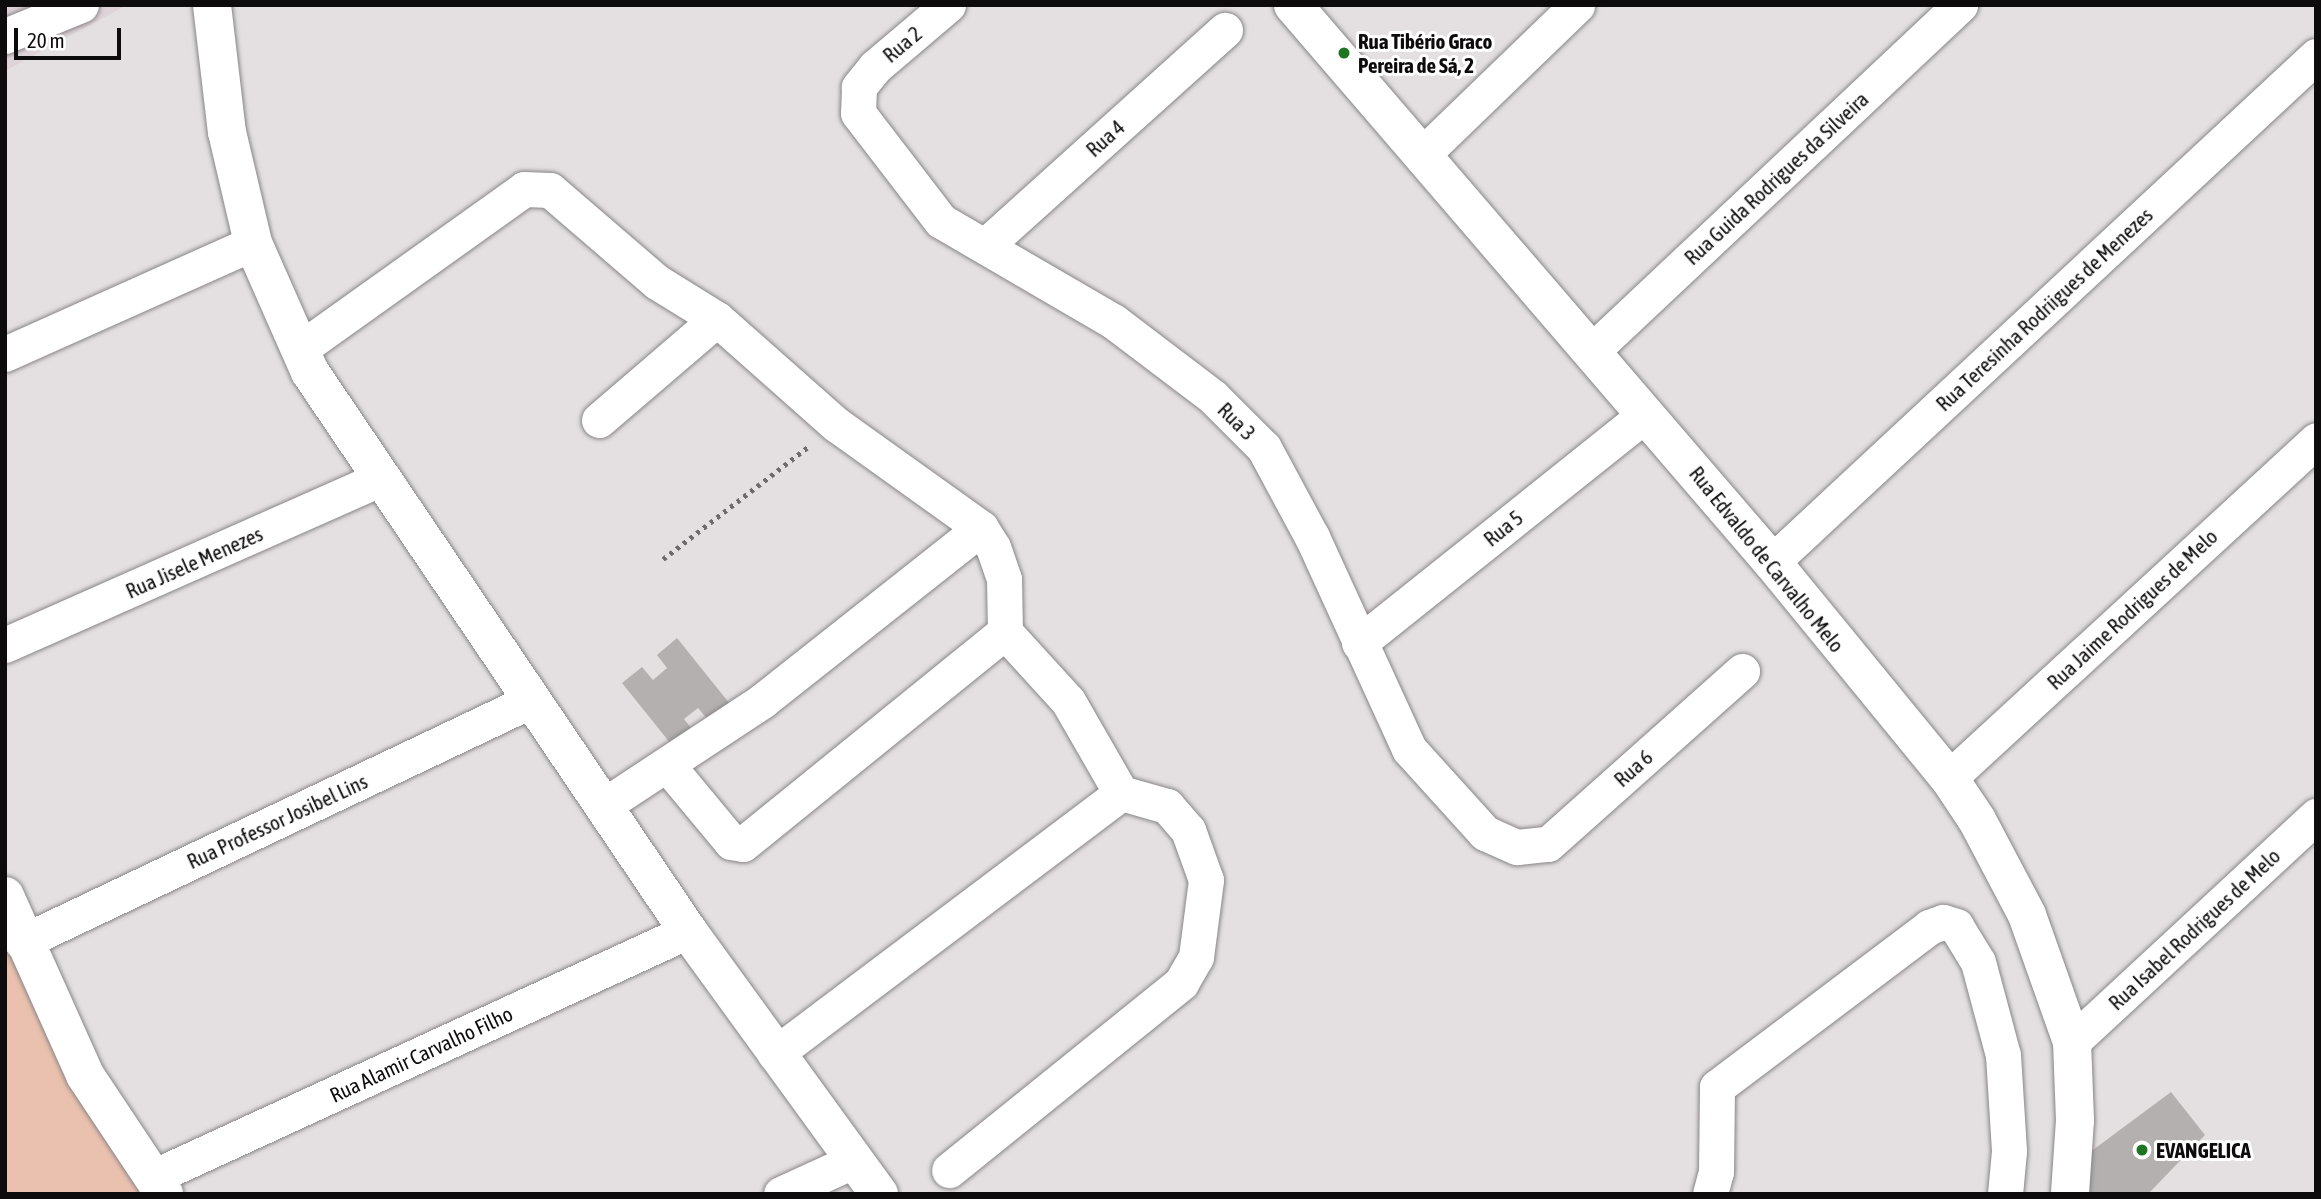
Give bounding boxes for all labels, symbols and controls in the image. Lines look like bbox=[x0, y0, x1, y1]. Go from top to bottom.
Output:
scale bar bbox=[18, 14, 124, 58]
street label: Rua 2 bbox=[877, 20, 927, 68]
text: 20 m bbox=[27, 28, 65, 52]
place label: Rua Tibério Graco Pereira de Sá, 2 bbox=[1358, 28, 1492, 78]
marker: Rua Tibério Graco Pereira de Sá, 2 bbox=[1336, 45, 1352, 61]
street label: Rua Guida Rodrigues da Silveira bbox=[1679, 86, 1873, 270]
street label: Rua 4 bbox=[1081, 114, 1129, 162]
street label: Rua Teresinha Rodriigues de Menezes bbox=[1930, 202, 2158, 416]
street label: Rua 3 bbox=[1213, 397, 1261, 445]
street label: Rua Edvaldo de Carvalho Melo bbox=[1684, 461, 1850, 657]
street label: Rua 5 bbox=[1478, 505, 1528, 551]
street label: Rua Jisele Menezes bbox=[122, 521, 266, 603]
street label: Rua Jaime Rodrigues de Melo bbox=[2042, 524, 2222, 694]
street label: Rua 6 bbox=[1609, 744, 1657, 792]
street label: Rua Professor Josibel Lins bbox=[183, 768, 371, 874]
street label: Rua Isabel Rodrigues de Melo bbox=[2103, 843, 2285, 1015]
street label: Rua Alamir Carvalho Filho bbox=[326, 1001, 516, 1107]
place label: EVANGELICA bbox=[2156, 1137, 2251, 1163]
marker: EVANGELICA bbox=[2134, 1142, 2150, 1158]

